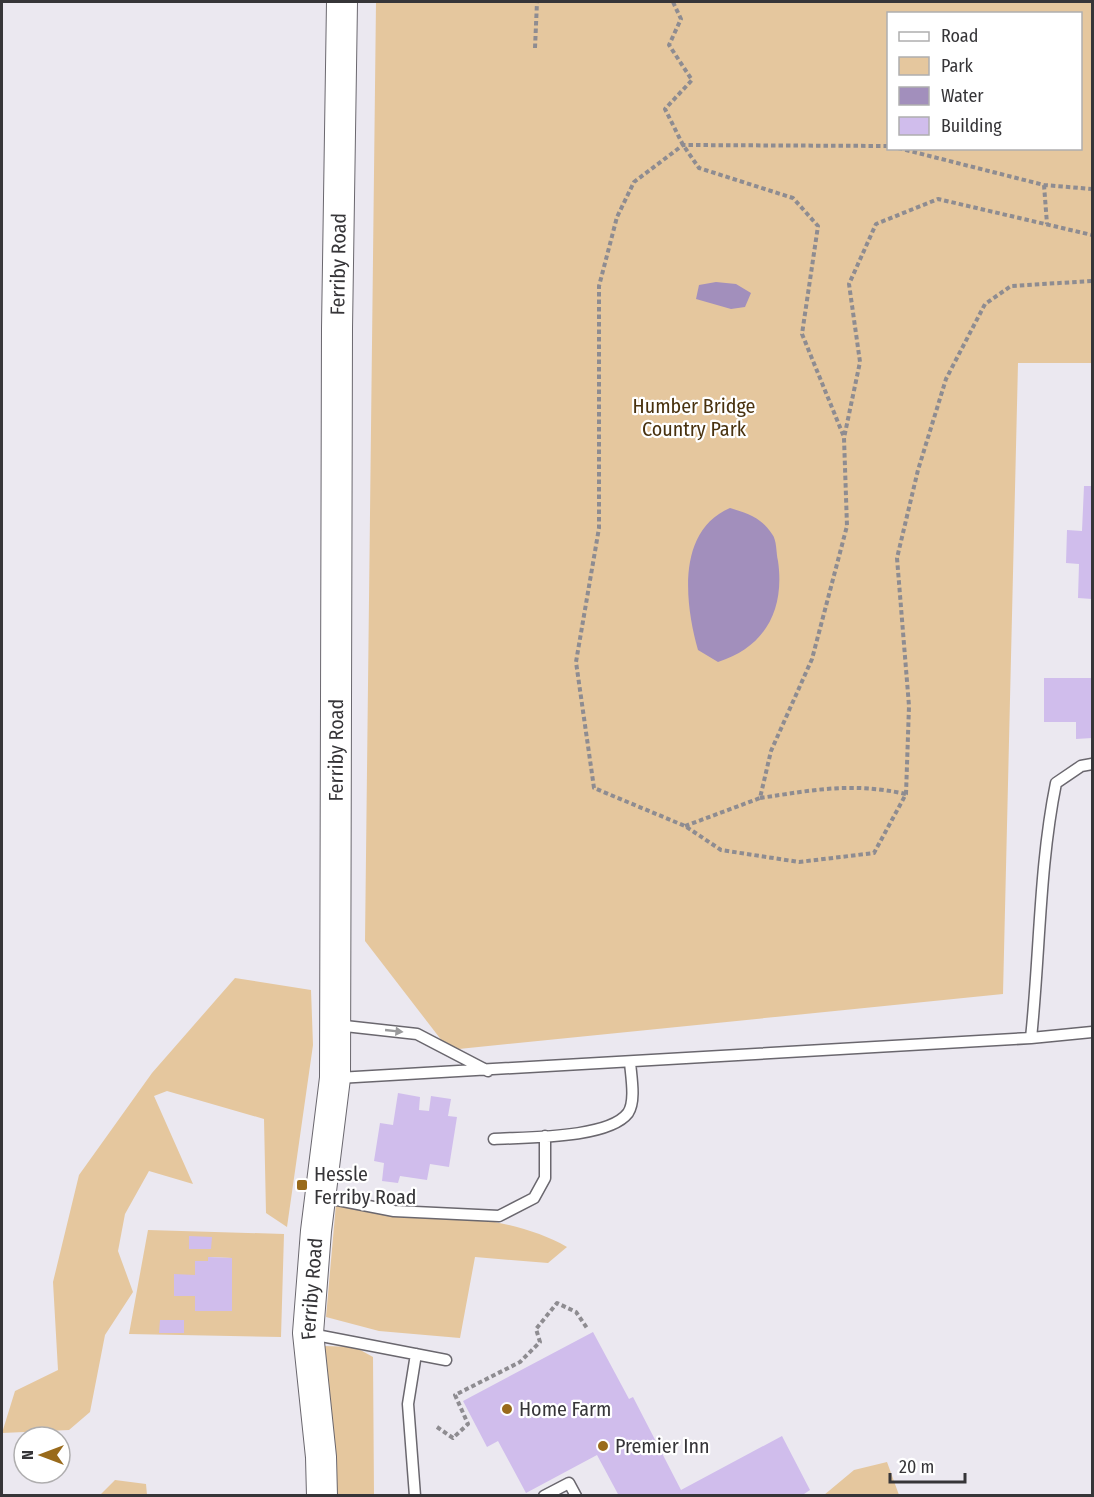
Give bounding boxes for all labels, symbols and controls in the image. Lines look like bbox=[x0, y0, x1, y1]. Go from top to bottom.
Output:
legend bbox=[887, 12, 1082, 150]
text: Road bbox=[941, 25, 978, 47]
text: Park bbox=[941, 55, 974, 77]
text: Water bbox=[941, 85, 984, 107]
text: Building bbox=[941, 115, 1002, 137]
street label: Ferriby Road bbox=[325, 213, 351, 316]
park label: Humber Bridge Country Park bbox=[633, 394, 755, 441]
street label: Ferriby Road bbox=[324, 699, 348, 802]
one-way arrow bbox=[384, 1026, 403, 1036]
place label: Hessle Ferriby Road bbox=[314, 1162, 417, 1209]
marker: Hessle Ferriby Road bbox=[295, 1178, 309, 1192]
street label: Ferriby Road bbox=[296, 1237, 327, 1341]
place label: Home Farm bbox=[519, 1397, 611, 1421]
marker: Home Farm bbox=[500, 1402, 514, 1416]
north arrow bbox=[12, 1425, 72, 1485]
place label: Premier Inn bbox=[615, 1434, 710, 1458]
marker: Premier Inn bbox=[596, 1439, 610, 1453]
scale bar bbox=[890, 1446, 965, 1484]
text: N bbox=[18, 1450, 37, 1460]
text: 20 m bbox=[899, 1456, 934, 1478]

